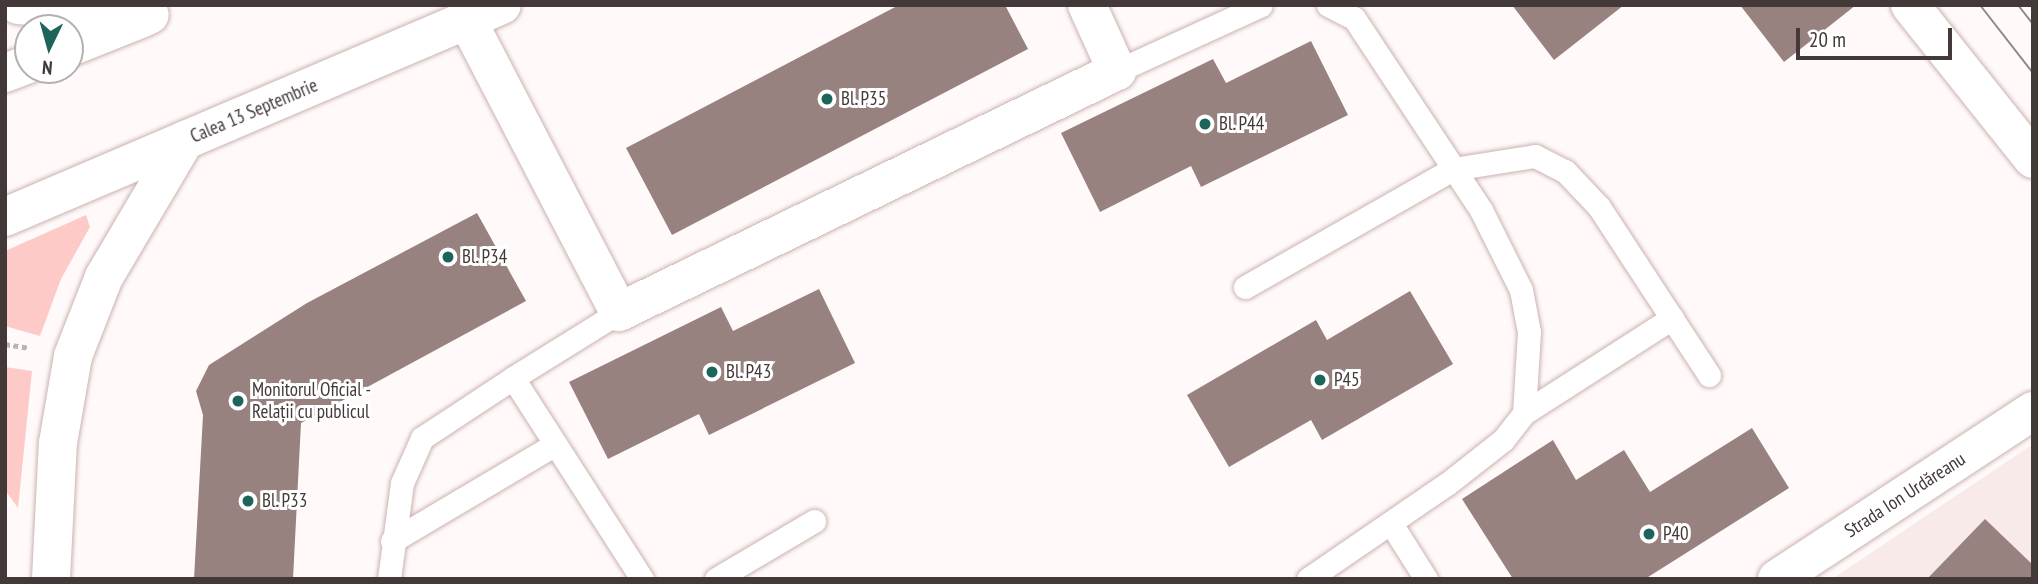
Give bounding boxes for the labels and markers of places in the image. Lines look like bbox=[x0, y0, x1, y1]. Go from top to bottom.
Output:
place label: Bl. P35 bbox=[841, 88, 887, 110]
marker: Bl. P35 bbox=[819, 91, 835, 107]
place label: Bl. P44 bbox=[1219, 113, 1265, 135]
marker: Bl. P44 bbox=[1197, 116, 1213, 132]
place label: Bl. P34 bbox=[462, 246, 508, 268]
marker: Bl. P34 bbox=[440, 249, 456, 265]
place label: Bl. P43 bbox=[726, 361, 772, 383]
marker: Bl. P43 bbox=[704, 364, 720, 380]
place label: P45 bbox=[1334, 369, 1360, 391]
marker: P45 bbox=[1312, 372, 1328, 388]
place label: Monitorul Oficial - Relații cu publicul bbox=[252, 379, 371, 423]
marker: Monitorul Oficial - Relații cu publicul bbox=[230, 393, 246, 409]
place label: Bl. P33 bbox=[262, 490, 308, 512]
marker: Bl. P33 bbox=[240, 493, 256, 509]
place label: P40 bbox=[1663, 523, 1689, 545]
marker: P40 bbox=[1641, 526, 1657, 542]

